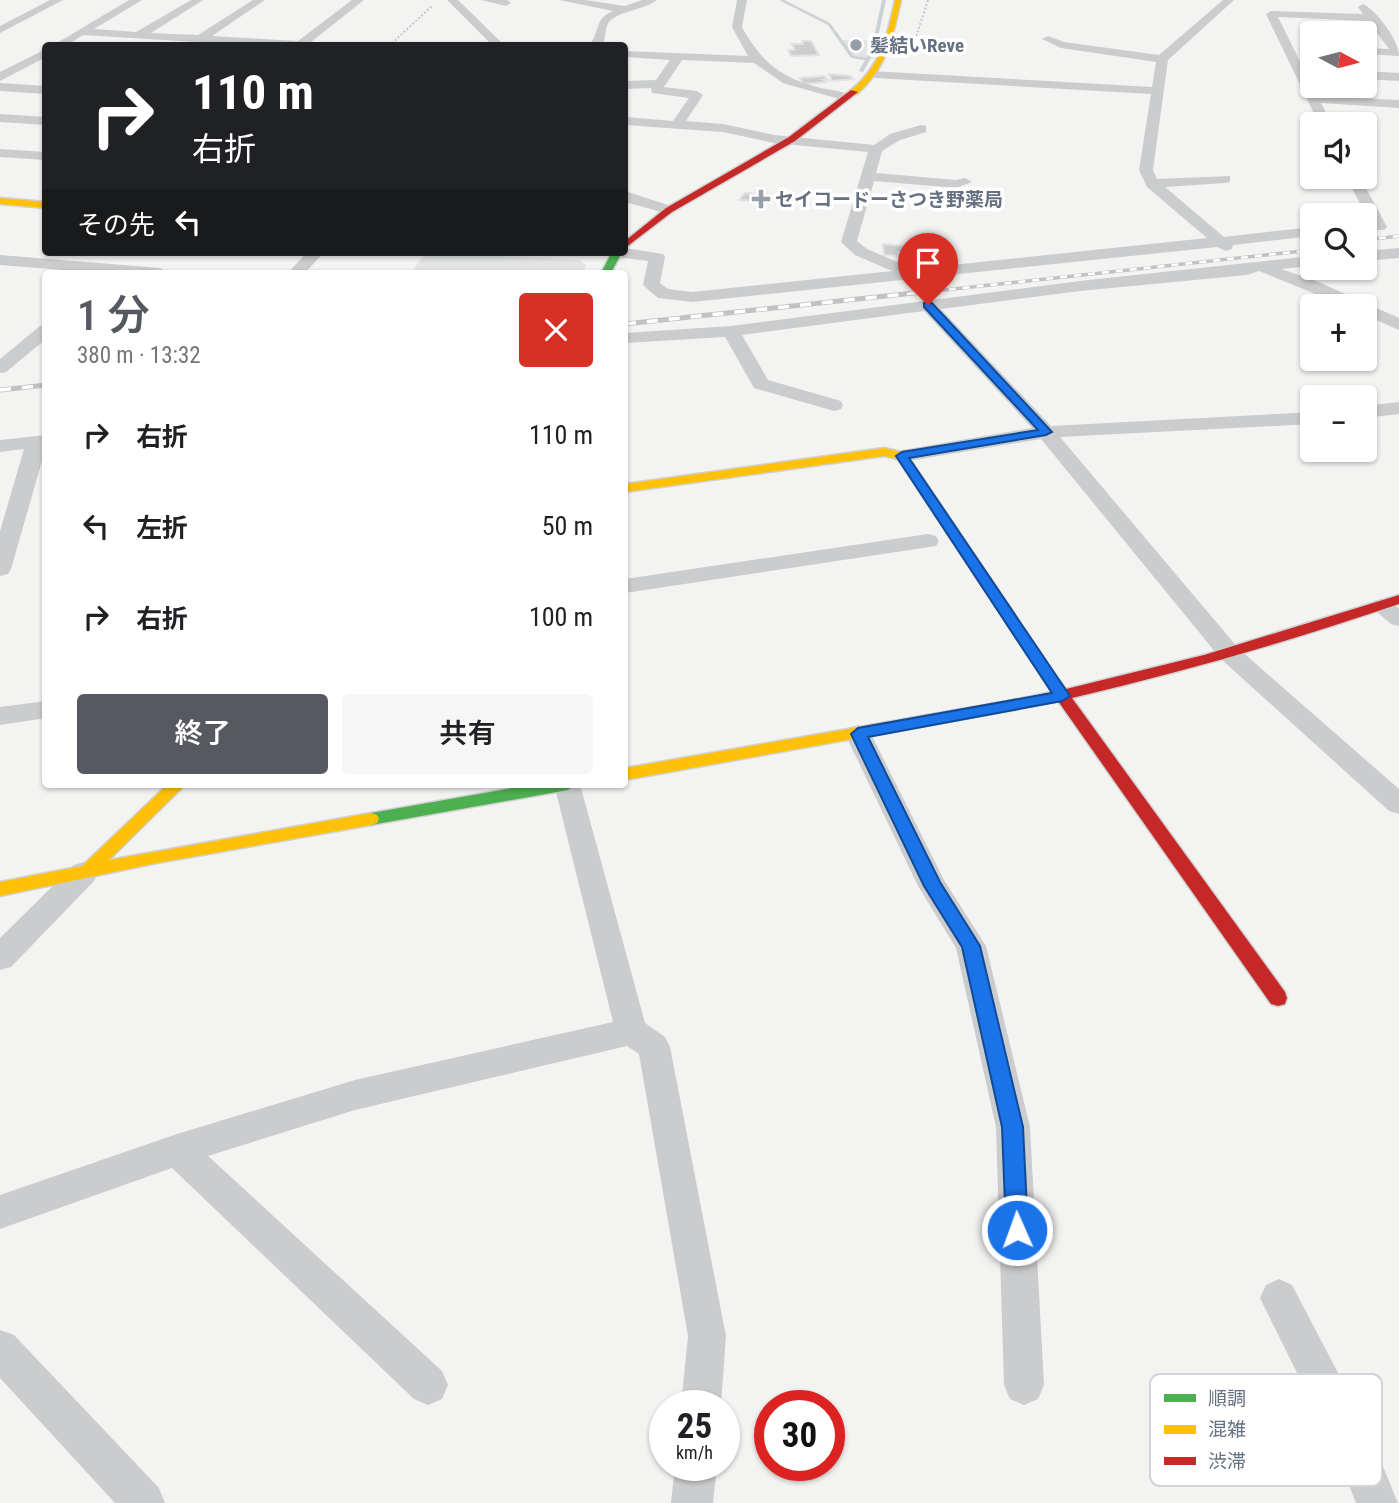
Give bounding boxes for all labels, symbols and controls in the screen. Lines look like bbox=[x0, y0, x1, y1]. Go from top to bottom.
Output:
north arrow bbox=[1300, 21, 1377, 98]
map controls bbox=[1300, 21, 1377, 462]
place label: 髪結いReve bbox=[870, 34, 964, 57]
marker: 髪結いReve bbox=[848, 37, 864, 53]
text: 110 m bbox=[192, 64, 314, 121]
icon: right bbox=[77, 70, 168, 161]
button: sound bbox=[1300, 112, 1377, 189]
text: 右折 bbox=[192, 130, 256, 168]
place label: セイコードーさつき野薬局 bbox=[775, 188, 1003, 211]
marker: セイコードーさつき野薬局 bbox=[753, 191, 769, 207]
icon: left bbox=[169, 203, 207, 241]
button: search bbox=[1300, 203, 1377, 280]
text: その先 bbox=[77, 210, 155, 240]
pin bbox=[898, 233, 958, 305]
icon: arrive bbox=[909, 244, 947, 282]
text: 1 分 bbox=[77, 291, 150, 340]
button: close bbox=[519, 293, 593, 367]
button: + bbox=[1300, 294, 1377, 371]
text: 380 m · 13:32 bbox=[77, 342, 201, 369]
button: − bbox=[1300, 385, 1377, 462]
icon: right bbox=[77, 416, 115, 454]
text: 110 m bbox=[529, 420, 593, 450]
text: 右折 bbox=[136, 422, 188, 452]
icon: left bbox=[77, 507, 115, 545]
text: 50 m bbox=[542, 511, 593, 541]
text: 左折 bbox=[136, 513, 188, 543]
icon: right bbox=[77, 598, 115, 636]
text: 100 m bbox=[529, 602, 593, 632]
text: 右折 bbox=[136, 604, 188, 634]
button: 終了 bbox=[77, 694, 328, 774]
button: 共有 bbox=[342, 694, 593, 774]
position arrow bbox=[980, 1193, 1054, 1267]
legend bbox=[1150, 1374, 1382, 1486]
text: 順調 bbox=[1208, 1387, 1246, 1410]
speed limit sign: 30 bbox=[754, 1390, 845, 1481]
text: 25 bbox=[677, 1406, 712, 1447]
text: 混雑 bbox=[1208, 1418, 1246, 1441]
text: km/h bbox=[676, 1442, 713, 1463]
text: 渋滞 bbox=[1208, 1450, 1246, 1473]

